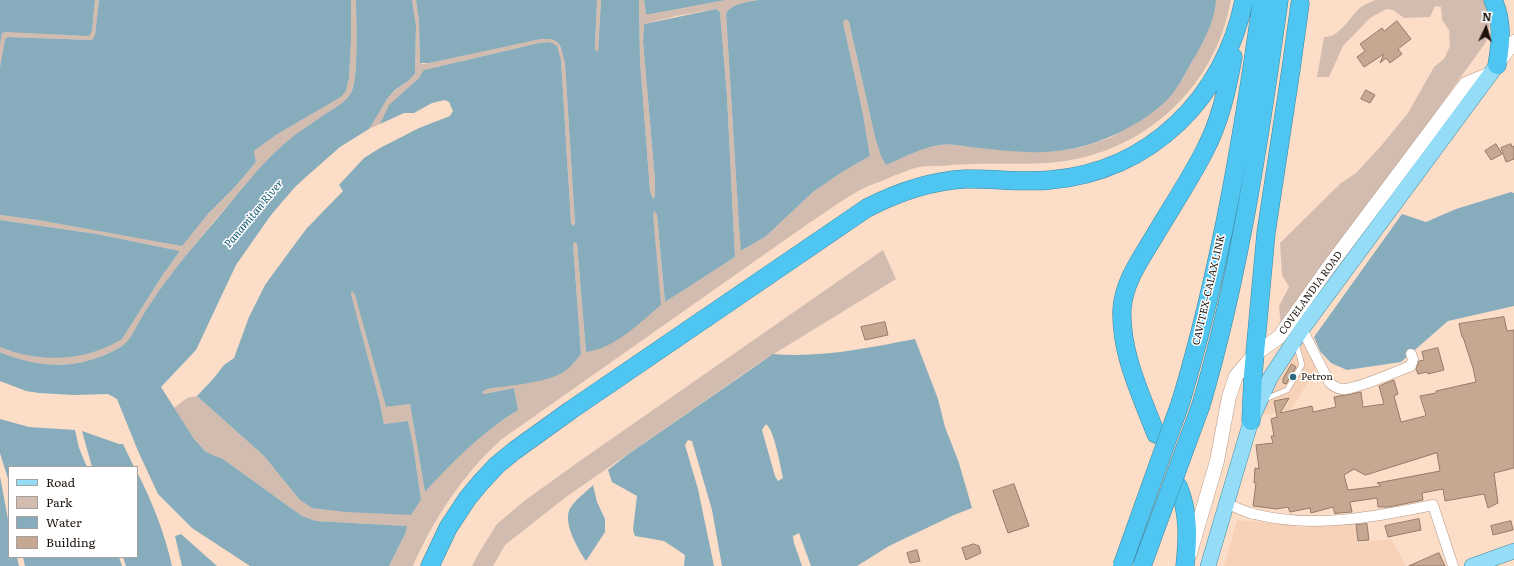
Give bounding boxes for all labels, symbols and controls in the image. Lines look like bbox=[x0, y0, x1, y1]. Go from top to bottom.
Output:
north arrow bbox=[1466, 8, 1506, 48]
text: N bbox=[1482, 8, 1492, 24]
water label: Panamitan River bbox=[222, 177, 286, 251]
street label: CAVITEX–CALAX LINK bbox=[1190, 234, 1228, 346]
street label: COVELANDIA ROAD bbox=[1277, 249, 1345, 337]
place label: Petron bbox=[1301, 371, 1333, 383]
marker: Petron bbox=[1288, 372, 1298, 382]
legend bbox=[8, 466, 138, 558]
text: Road bbox=[46, 473, 75, 491]
text: Park bbox=[46, 493, 72, 511]
text: Water bbox=[46, 513, 82, 531]
text: Building bbox=[46, 533, 95, 551]

